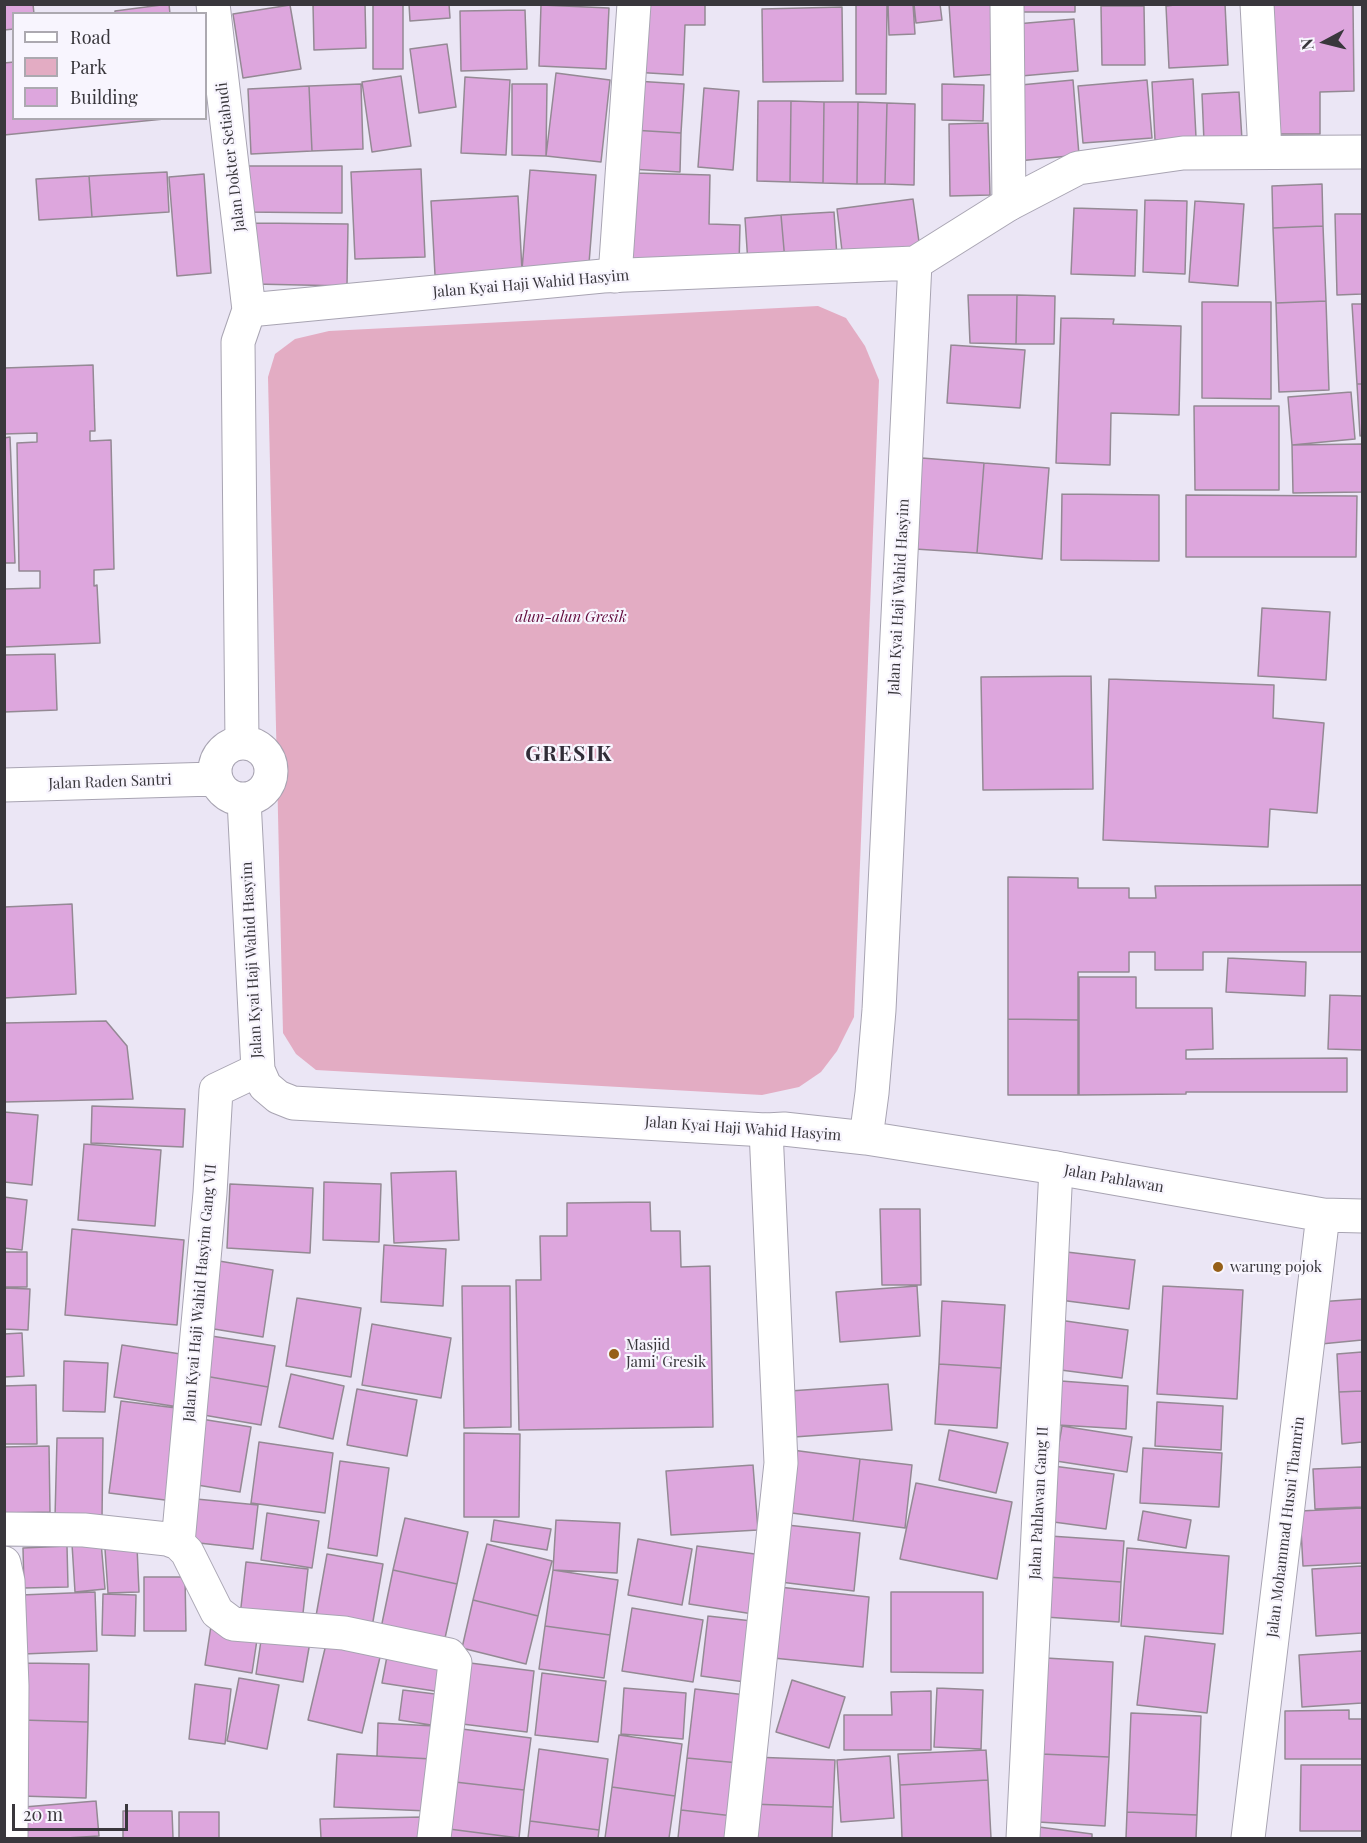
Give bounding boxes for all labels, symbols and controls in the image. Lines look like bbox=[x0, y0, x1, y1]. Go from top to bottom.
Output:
legend bbox=[12, 12, 207, 120]
north arrow bbox=[1295, 12, 1355, 72]
text: Road bbox=[70, 25, 111, 49]
text: N bbox=[1296, 37, 1318, 51]
text: Park bbox=[70, 55, 107, 79]
street label: Jalan Dokter Setiabudi bbox=[213, 81, 249, 233]
text: Building bbox=[70, 85, 138, 109]
street label: Jalan Kyai Haji Wahid Hasyim bbox=[432, 266, 630, 302]
street label: Jalan Kyai Haji Wahid Hasyim bbox=[885, 498, 913, 696]
park label: alun-alun Gresik bbox=[515, 608, 627, 626]
district label: GRESIK bbox=[525, 741, 613, 767]
street label: Jalan Raden Santri bbox=[48, 771, 172, 793]
street label: Jalan Kyai Haji Wahid Hasyim bbox=[238, 861, 266, 1059]
street label: Jalan Kyai Haji Wahid Hasyim bbox=[644, 1113, 842, 1145]
street label: Jalan Pahlawan bbox=[1063, 1161, 1165, 1197]
street label: Jalan Kyai Haji Wahid Hasyim Gang VII bbox=[180, 1163, 220, 1423]
place label: warung pojok bbox=[1230, 1258, 1322, 1276]
marker: warung pojok bbox=[1211, 1260, 1225, 1274]
place label: Masjid Jami' Gresik bbox=[626, 1336, 706, 1371]
marker: Masjid Jami' Gresik bbox=[607, 1347, 621, 1361]
street label: Jalan Mohammad Husni Thamrin bbox=[1263, 1415, 1309, 1639]
street label: Jalan Pahlawan Gang II bbox=[1026, 1426, 1052, 1580]
scale bar bbox=[15, 1792, 130, 1830]
text: 20 m bbox=[23, 1802, 63, 1826]

